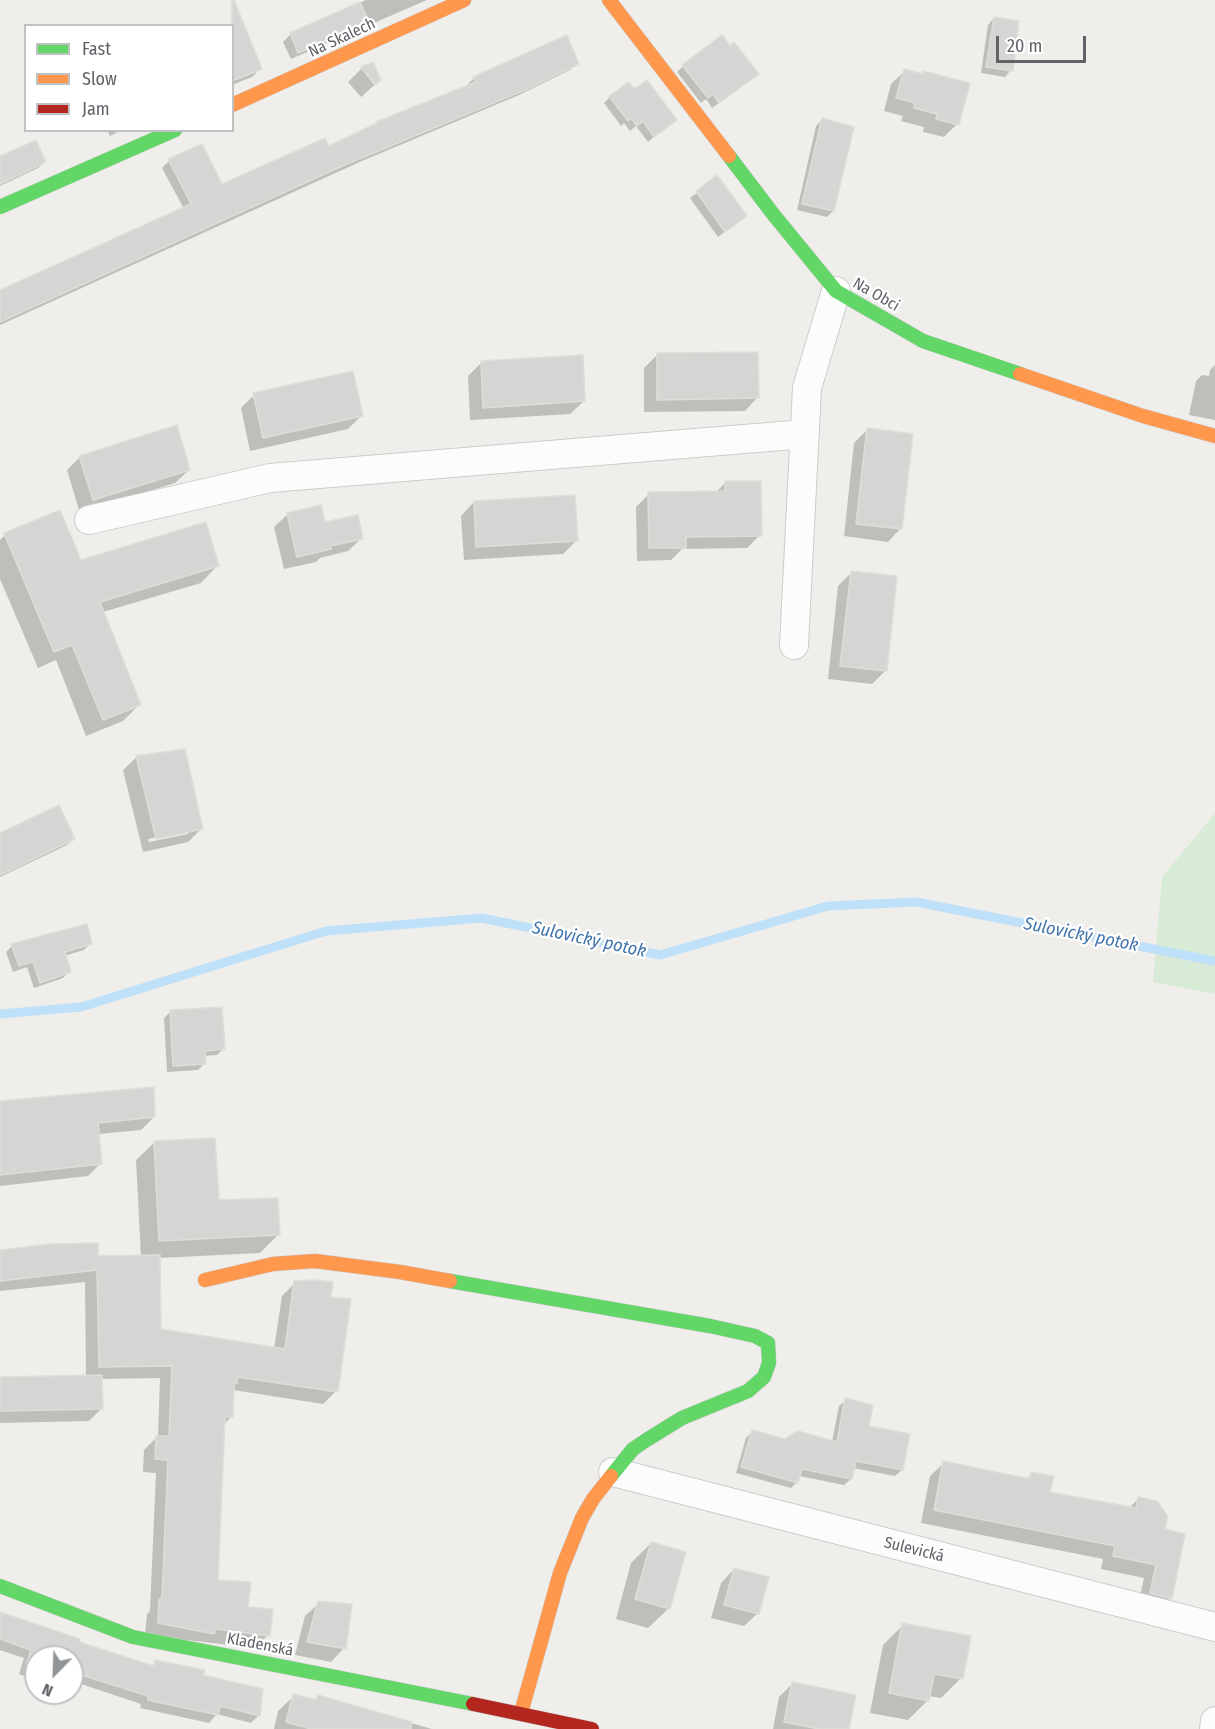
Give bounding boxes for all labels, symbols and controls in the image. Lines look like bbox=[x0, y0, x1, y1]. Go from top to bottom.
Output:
street label: Na Skalech bbox=[306, 14, 378, 62]
legend bbox=[24, 24, 234, 132]
scale bar bbox=[999, 24, 1089, 62]
text: 20 m bbox=[1007, 35, 1042, 57]
text: Fast bbox=[82, 38, 111, 60]
text: Slow bbox=[82, 68, 117, 90]
text: Jam bbox=[82, 98, 110, 120]
street label: Na Obci bbox=[849, 274, 903, 316]
water label: Sulovický potok bbox=[1022, 913, 1140, 957]
water label: Sulovický potok bbox=[530, 917, 648, 963]
street label: Sulevická bbox=[882, 1533, 946, 1567]
street label: Kladenská bbox=[225, 1629, 295, 1661]
north arrow bbox=[24, 1645, 84, 1705]
text: N bbox=[39, 1680, 56, 1701]

